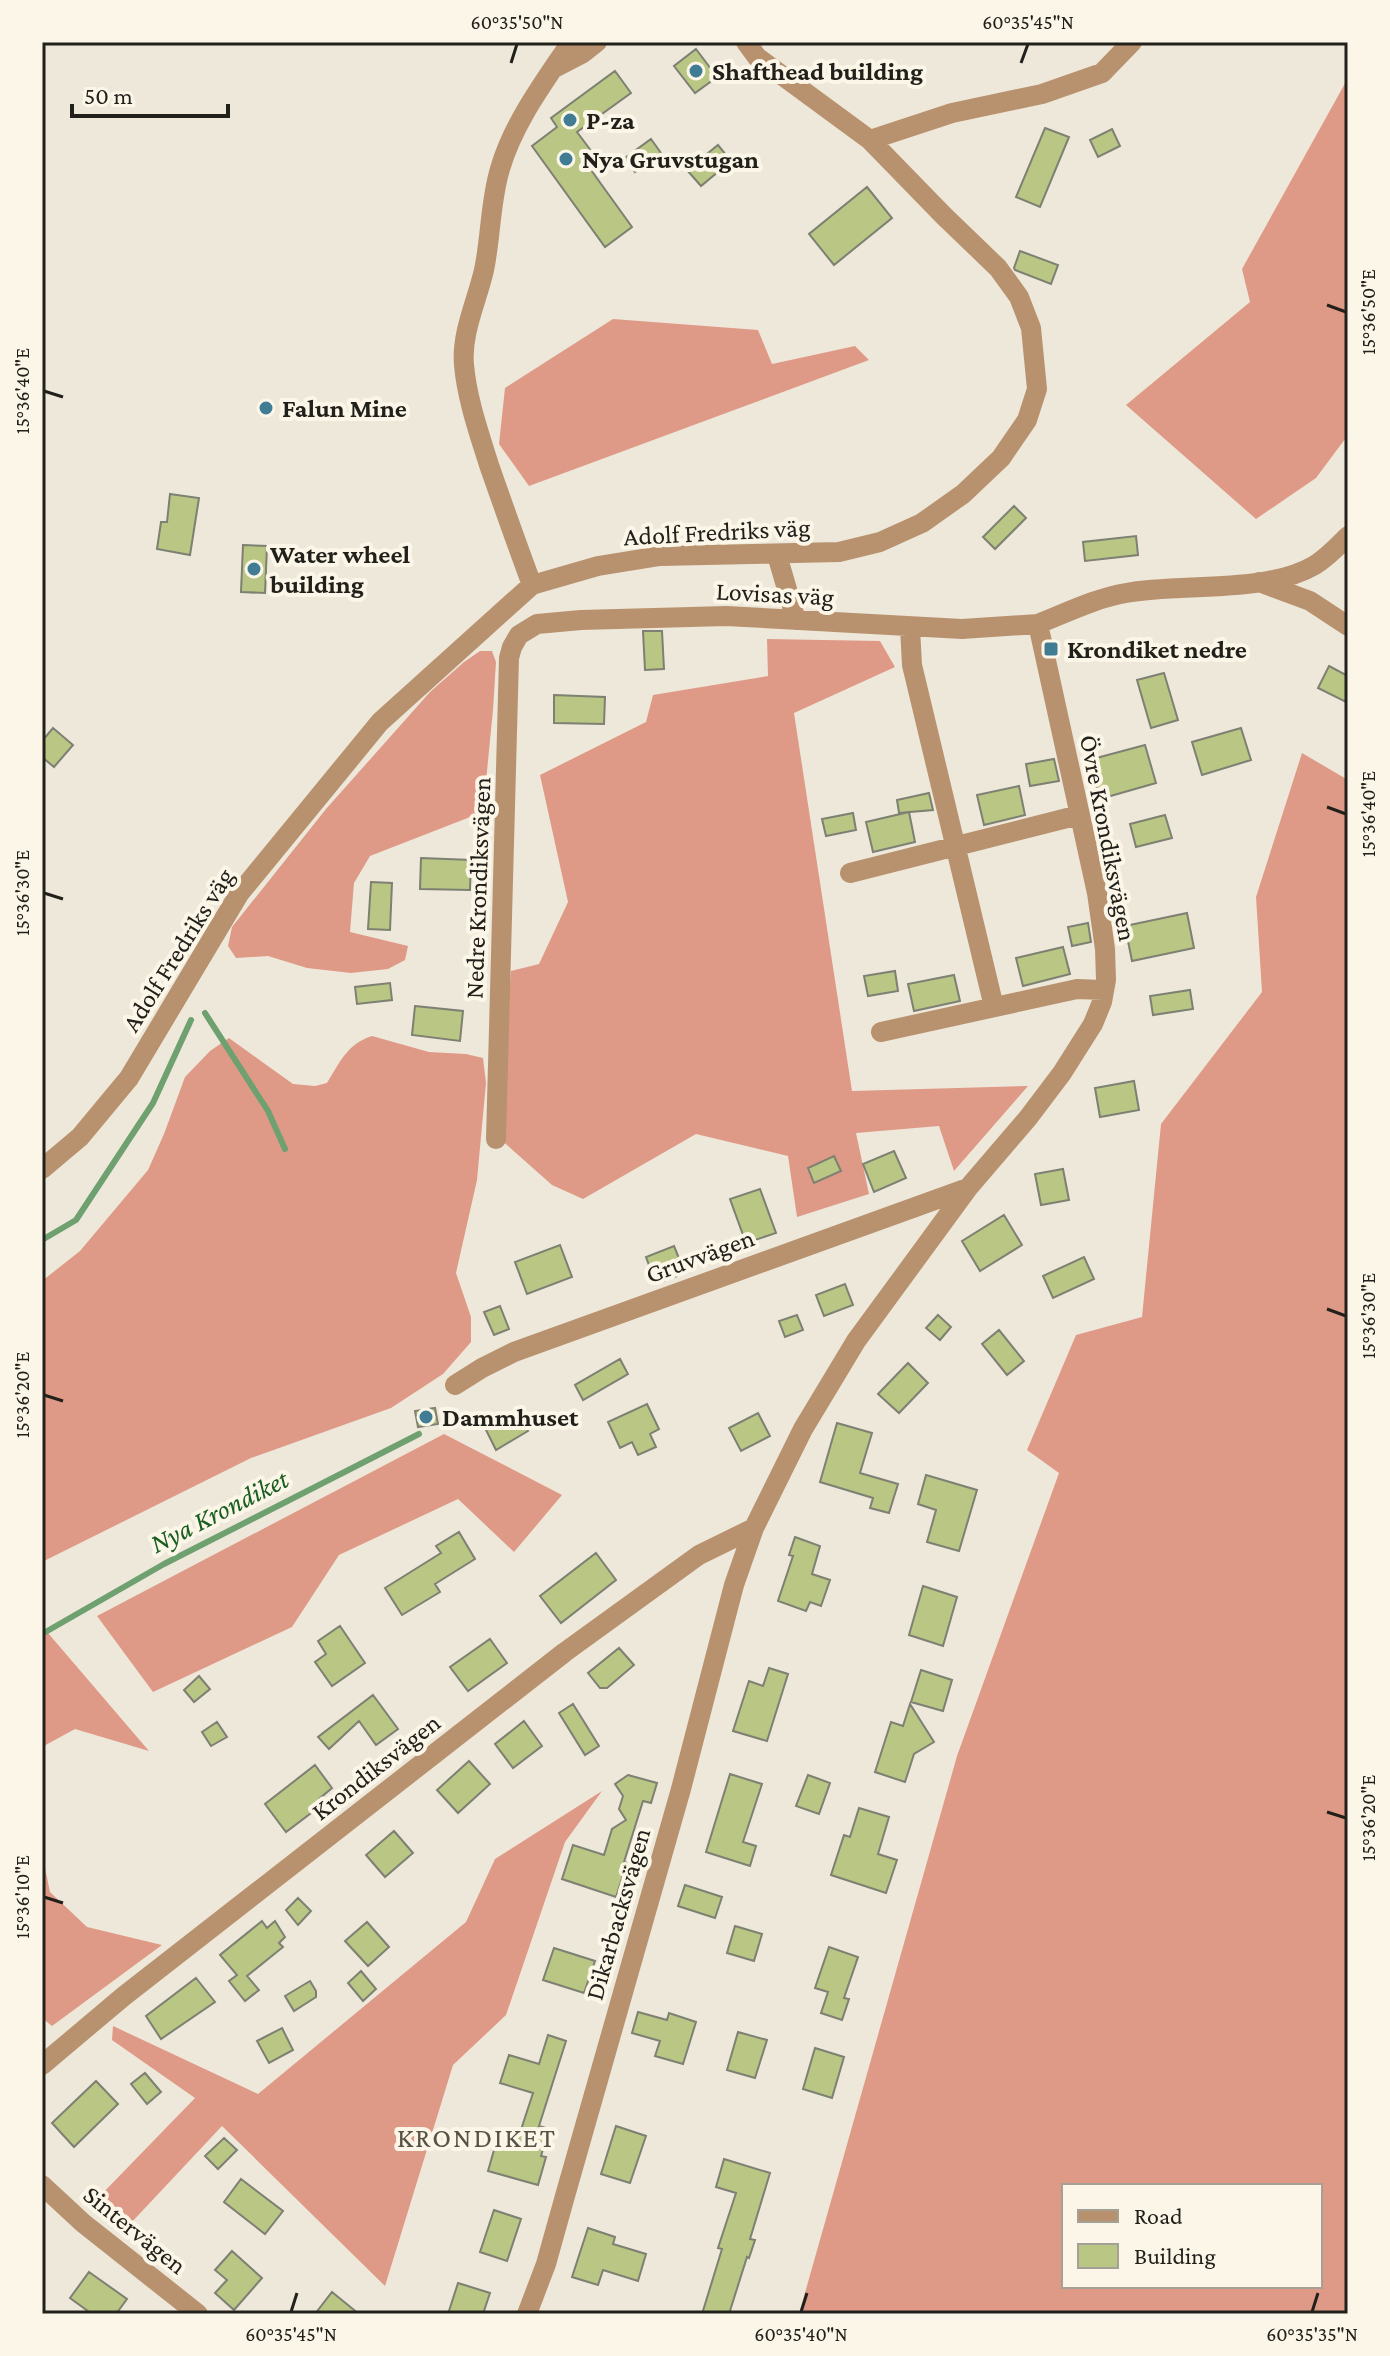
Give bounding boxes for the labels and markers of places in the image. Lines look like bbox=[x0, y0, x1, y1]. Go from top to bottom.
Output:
place label: Shafthead building bbox=[712, 57, 923, 86]
marker: Shafthead building bbox=[687, 62, 705, 80]
place label: P-za bbox=[586, 106, 635, 135]
marker: P-za bbox=[561, 111, 579, 129]
place label: Nya Gruvstugan bbox=[582, 145, 759, 174]
marker: Nya Gruvstugan bbox=[557, 150, 575, 168]
place label: Falun Mine bbox=[282, 394, 407, 423]
marker: Falun Mine bbox=[257, 399, 275, 417]
place label: Water wheel building bbox=[269, 540, 411, 599]
marker: Water wheel building bbox=[245, 560, 263, 578]
place label: Krondiket nedre bbox=[1067, 635, 1247, 664]
marker: Krondiket nedre bbox=[1042, 640, 1060, 658]
place label: Dammhuset bbox=[442, 1403, 579, 1432]
marker: Dammhuset bbox=[417, 1408, 435, 1426]

